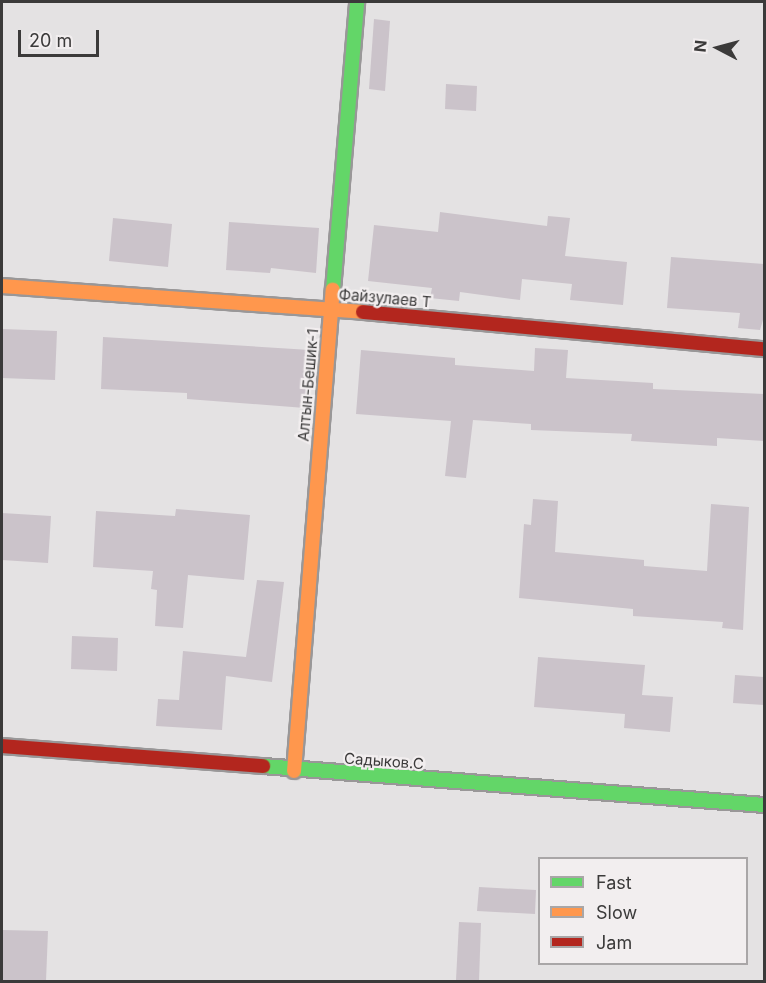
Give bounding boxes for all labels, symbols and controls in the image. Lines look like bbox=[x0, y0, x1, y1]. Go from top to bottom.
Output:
scale bar bbox=[21, 18, 102, 56]
north arrow bbox=[688, 18, 748, 78]
text: 20 m bbox=[29, 30, 72, 51]
text: N bbox=[690, 39, 711, 53]
street label: Файзулаев Т bbox=[338, 285, 432, 311]
street label: Алтын-Бешик-1 bbox=[294, 328, 322, 442]
street label: Садыков.С bbox=[344, 749, 424, 773]
legend bbox=[538, 857, 748, 965]
text: Fast bbox=[596, 872, 632, 893]
text: Slow bbox=[596, 902, 637, 923]
text: Jam bbox=[596, 932, 632, 953]

